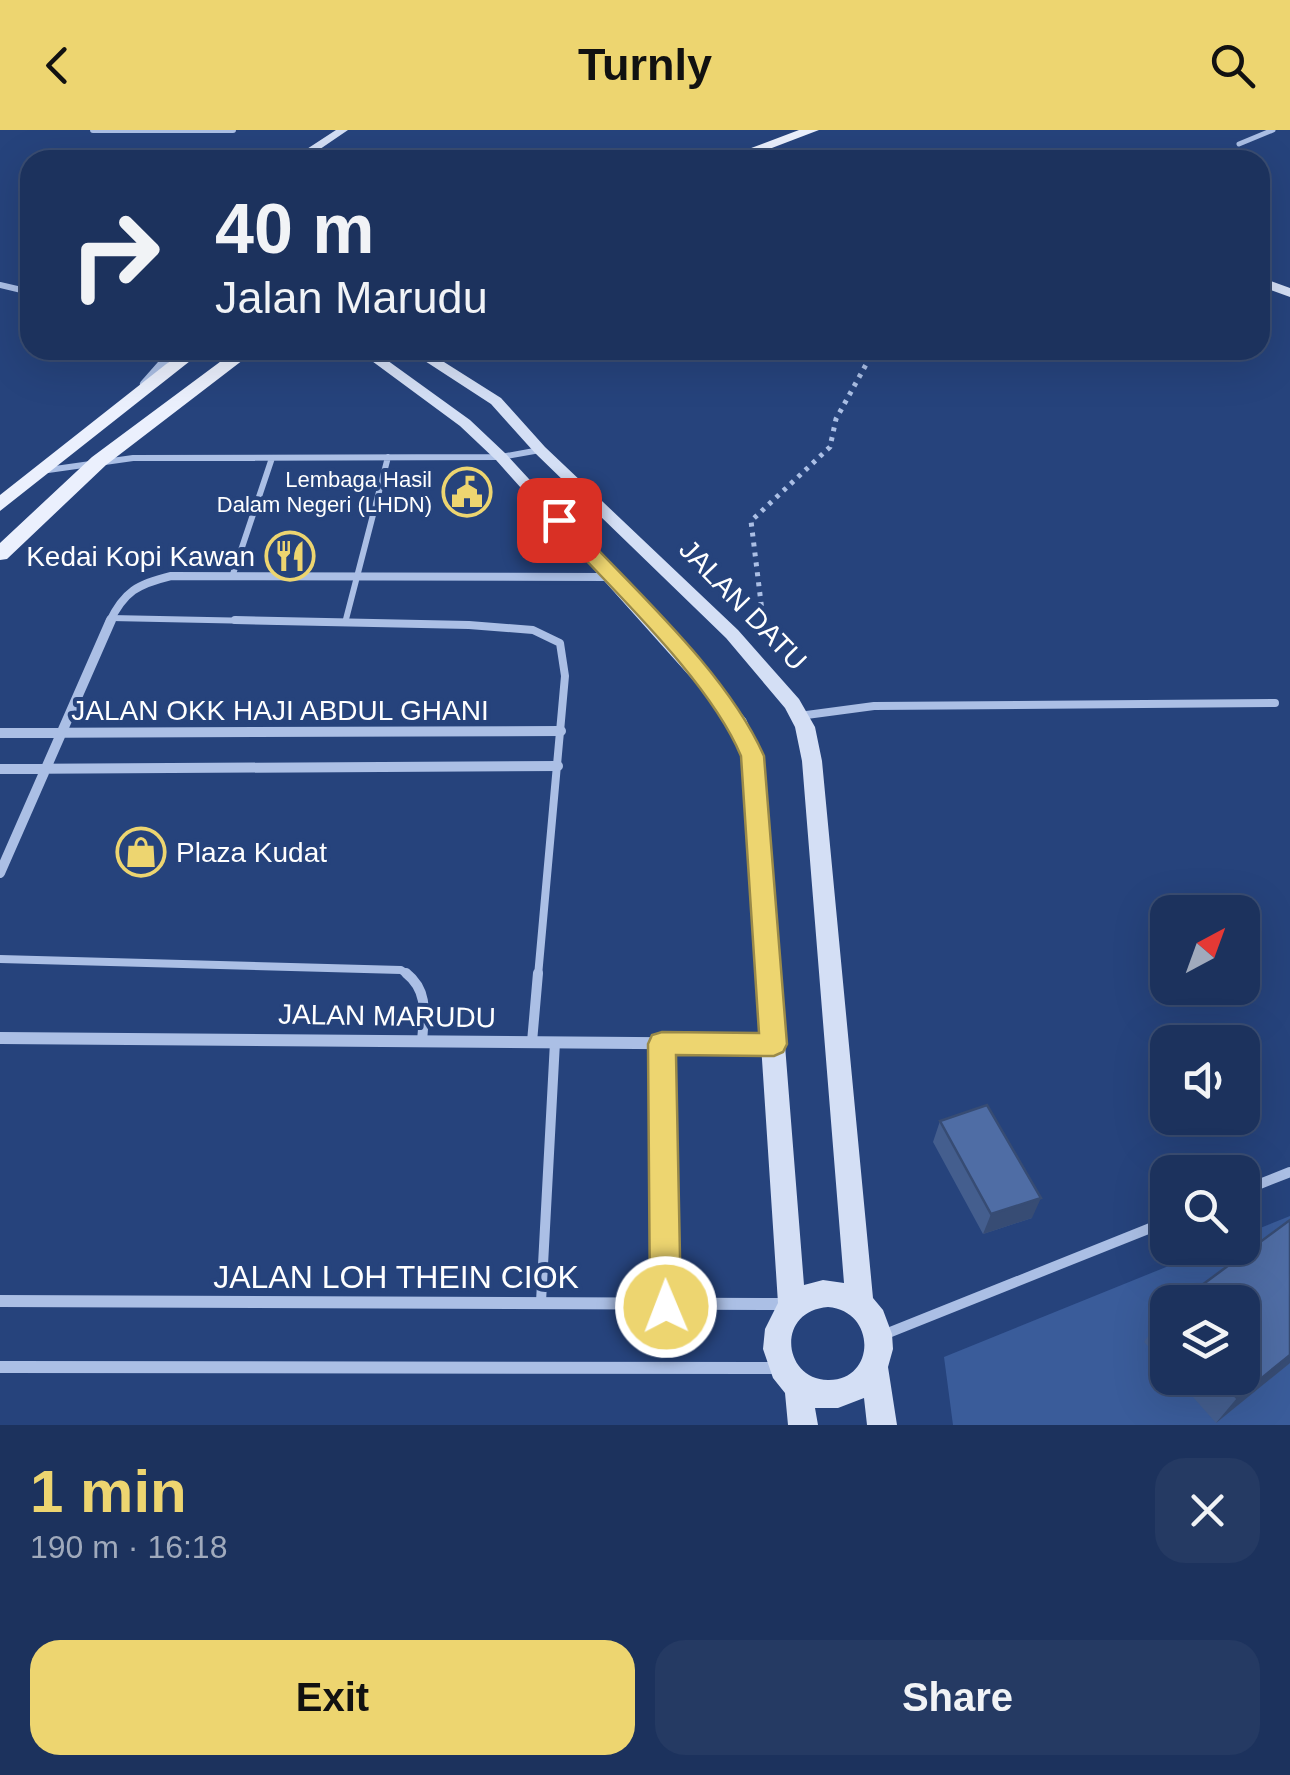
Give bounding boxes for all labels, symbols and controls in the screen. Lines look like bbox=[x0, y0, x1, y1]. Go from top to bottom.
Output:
icon: back bbox=[30, 38, 85, 93]
icon: search bbox=[1205, 38, 1260, 93]
text: Turnly bbox=[578, 39, 712, 90]
icon: right bbox=[50, 190, 180, 320]
text: 40 m bbox=[215, 190, 375, 268]
text: Jalan Marudu bbox=[215, 272, 488, 323]
public building icon: Lembaga Hasil Dalam Negeri (LHDN) bbox=[441, 466, 493, 518]
place label: Lembaga Hasil Dalam Negeri (LHDN) bbox=[217, 467, 432, 517]
pin bbox=[517, 478, 602, 563]
icon: arrive bbox=[532, 493, 587, 548]
restaurant icon: Kedai Kopi Kawan bbox=[264, 530, 316, 582]
street label: JALAN DATU bbox=[673, 533, 813, 677]
place label: Kedai Kopi Kawan bbox=[26, 541, 255, 572]
street label: JALAN OKK HAJI ABDUL GHANI bbox=[71, 695, 489, 726]
shop icon: Plaza Kudat bbox=[115, 826, 167, 878]
place label: Plaza Kudat bbox=[176, 837, 327, 868]
north arrow bbox=[1150, 895, 1260, 1005]
map controls bbox=[1150, 895, 1260, 1395]
street label: JALAN MARUDU bbox=[278, 999, 496, 1033]
button: sound bbox=[1150, 1025, 1260, 1135]
button: search bbox=[1150, 1155, 1260, 1265]
position arrow bbox=[614, 1255, 718, 1359]
street label: JALAN LOH THEIN CIOK bbox=[213, 1259, 579, 1295]
button: layers bbox=[1150, 1285, 1260, 1395]
text: 1 min bbox=[30, 1458, 187, 1525]
button: close bbox=[1155, 1458, 1260, 1563]
text: 190 m · 16:18 bbox=[30, 1529, 227, 1565]
button: Exit bbox=[30, 1640, 635, 1755]
button: Share bbox=[655, 1640, 1260, 1755]

